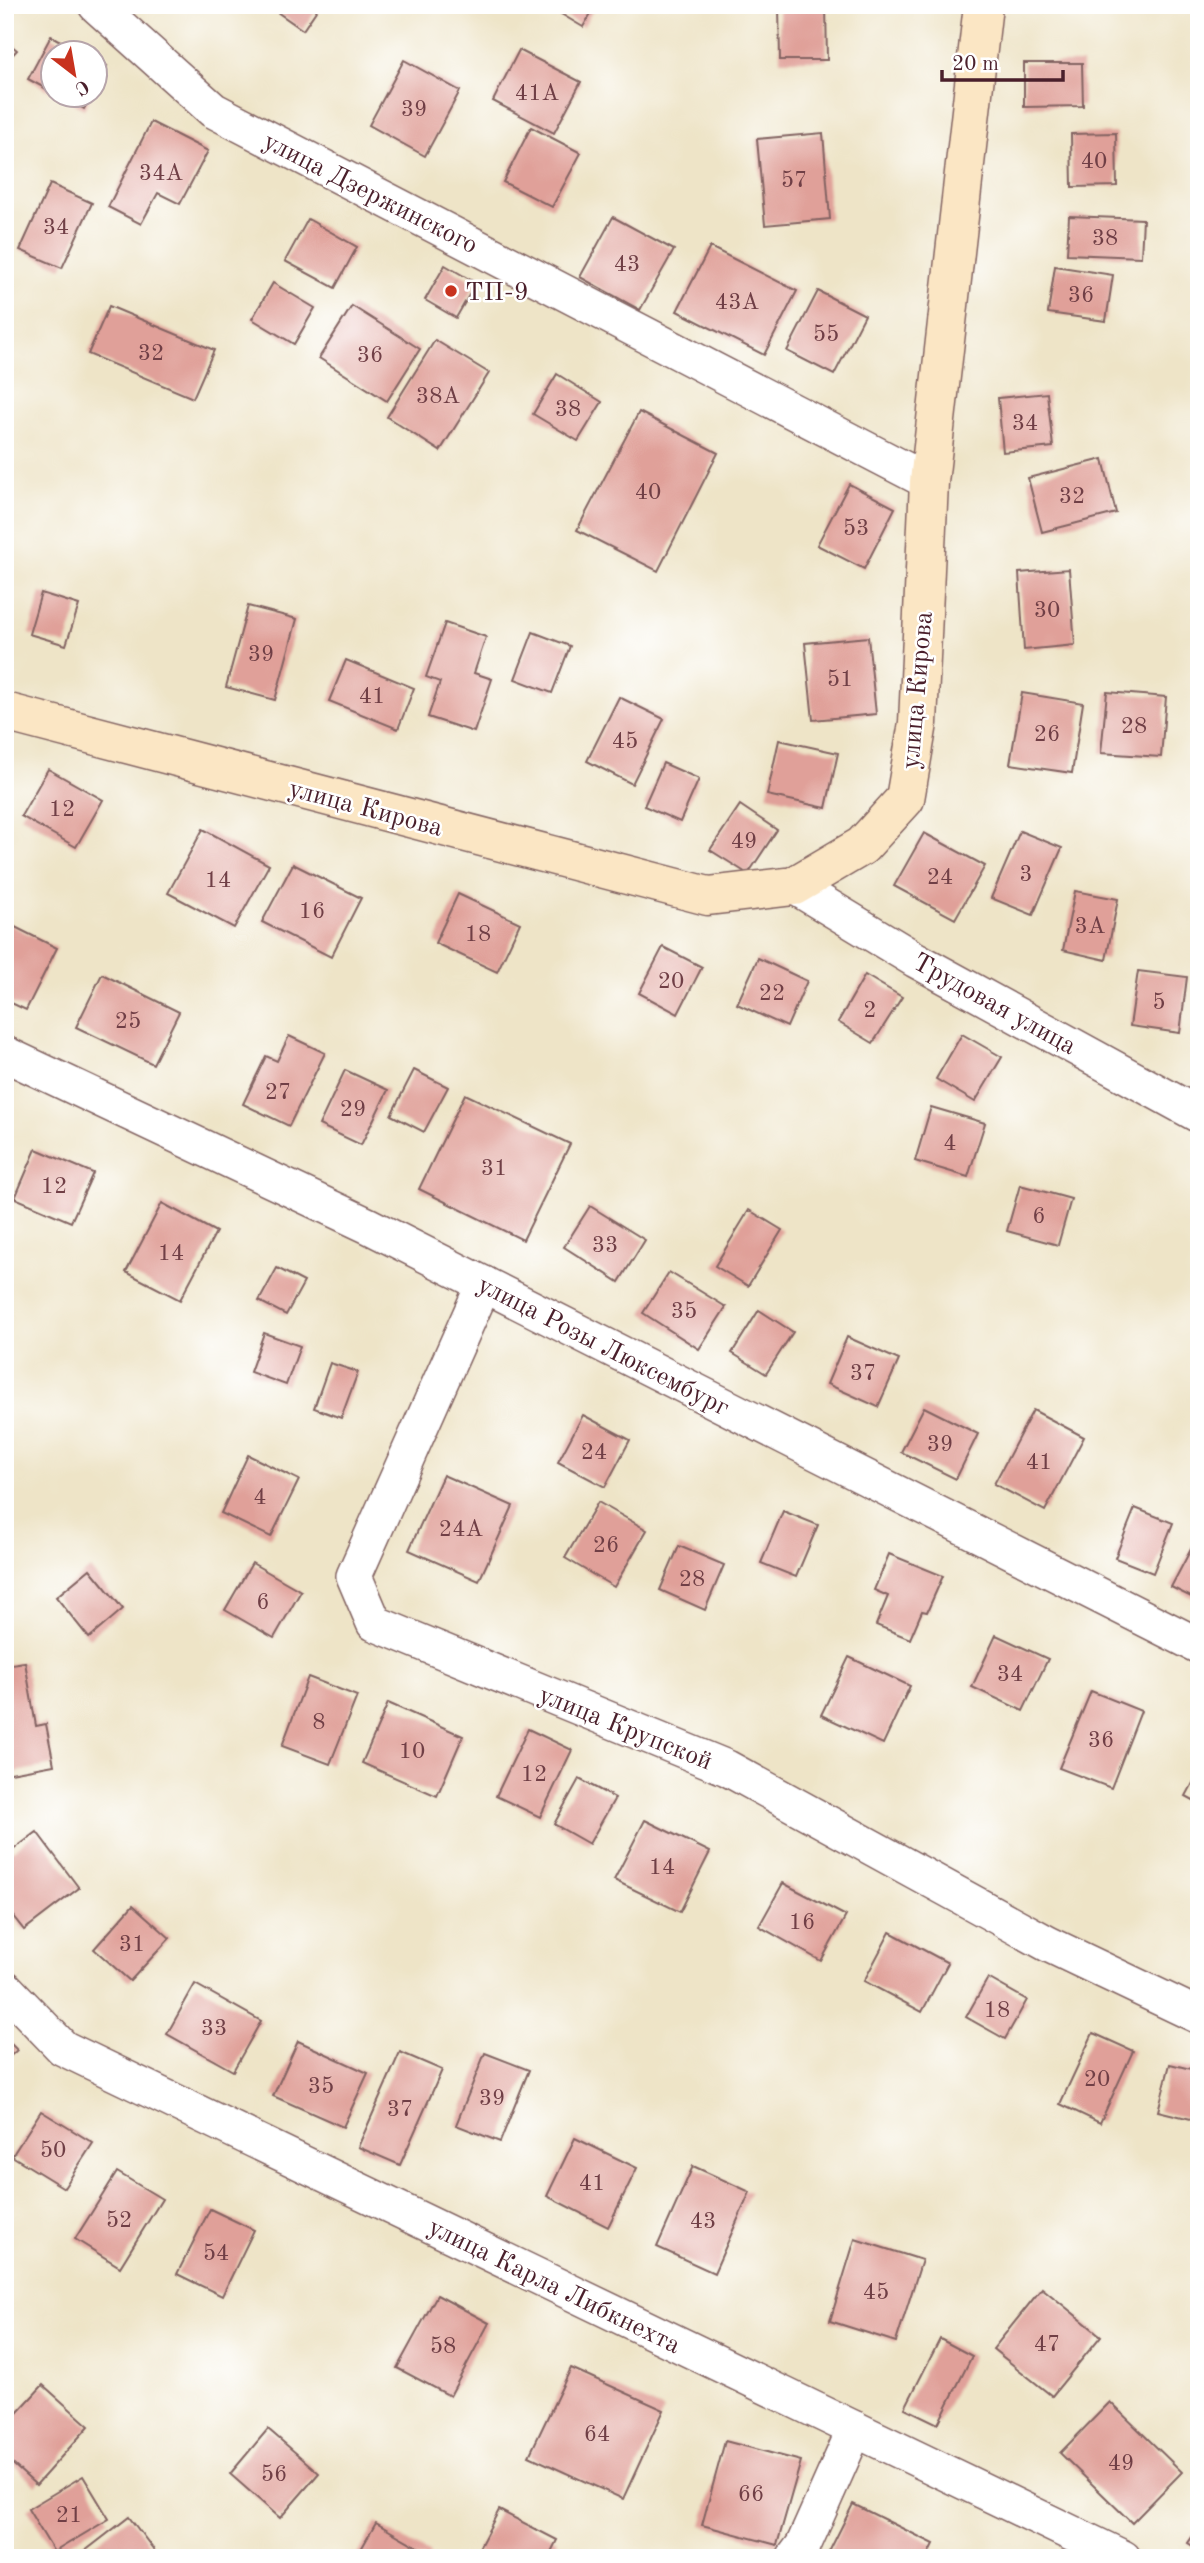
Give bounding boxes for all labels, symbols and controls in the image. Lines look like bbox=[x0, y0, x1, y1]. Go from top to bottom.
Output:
north arrow bbox=[38, 38, 108, 108]
scale bar bbox=[942, 38, 1062, 82]
text: 20 m bbox=[952, 54, 999, 75]
text: С bbox=[71, 75, 92, 98]
house number: 41А bbox=[515, 82, 560, 105]
house number: 39 bbox=[401, 98, 427, 121]
street label: улица Дзержинского bbox=[259, 128, 481, 259]
house number: 40 bbox=[1081, 150, 1107, 173]
house number: 34А bbox=[139, 162, 184, 185]
house number: 57 bbox=[781, 169, 807, 192]
house number: 34 bbox=[43, 216, 69, 239]
house number: 38 bbox=[1092, 227, 1118, 250]
house number: 43 bbox=[614, 253, 640, 276]
place label: ТП-9 bbox=[465, 280, 529, 306]
marker: ТП-9 bbox=[443, 283, 459, 299]
house number: 36 bbox=[1068, 284, 1094, 307]
house number: 43А bbox=[715, 291, 760, 314]
house number: 55 bbox=[813, 323, 839, 346]
house number: 32 bbox=[138, 342, 164, 365]
house number: 36 bbox=[357, 344, 383, 367]
house number: 38А bbox=[416, 385, 461, 408]
house number: 38 bbox=[555, 398, 581, 421]
house number: 34 bbox=[1012, 412, 1038, 435]
house number: 40 bbox=[635, 481, 661, 504]
house number: 32 bbox=[1059, 485, 1085, 508]
house number: 53 bbox=[843, 517, 869, 540]
house number: 30 bbox=[1034, 599, 1060, 622]
street label: улица Кирова bbox=[898, 610, 938, 770]
house number: 39 bbox=[248, 643, 274, 666]
house number: 51 bbox=[827, 668, 853, 691]
house number: 41 bbox=[359, 685, 385, 708]
house number: 28 bbox=[1121, 715, 1147, 738]
house number: 26 bbox=[1034, 723, 1060, 746]
house number: 45 bbox=[612, 730, 638, 753]
street label: улица Кирова bbox=[286, 776, 445, 842]
house number: 12 bbox=[49, 798, 75, 821]
house number: 49 bbox=[731, 830, 757, 853]
house number: 3 bbox=[1019, 863, 1033, 886]
house number: 24 bbox=[927, 866, 953, 889]
house number: 14 bbox=[205, 869, 231, 892]
house number: 16 bbox=[299, 900, 325, 923]
house number: 3А bbox=[1075, 915, 1106, 938]
house number: 18 bbox=[465, 923, 491, 946]
street label: Трудовая улица bbox=[908, 949, 1080, 1060]
house number: 20 bbox=[658, 970, 684, 993]
house number: 22 bbox=[759, 982, 785, 1005]
house number: 5 bbox=[1152, 991, 1166, 1014]
house number: 2 bbox=[863, 999, 877, 1022]
house number: 25 bbox=[115, 1010, 141, 1033]
house number: 27 bbox=[265, 1081, 291, 1104]
house number: 29 bbox=[340, 1098, 366, 1121]
house number: 4 bbox=[943, 1132, 957, 1155]
house number: 31 bbox=[481, 1157, 507, 1180]
house number: 12 bbox=[41, 1175, 67, 1198]
house number: 6 bbox=[1032, 1205, 1046, 1228]
house number: 33 bbox=[592, 1234, 618, 1257]
house number: 14 bbox=[158, 1242, 184, 1265]
street label: улица Розы Люксембург bbox=[473, 1272, 733, 1422]
house number: 35 bbox=[671, 1300, 697, 1323]
house number: 37 bbox=[850, 1362, 876, 1385]
house number: 39 bbox=[927, 1433, 953, 1456]
house number: 24 bbox=[581, 1441, 607, 1464]
house number: 41 bbox=[1026, 1451, 1052, 1474]
house number: 4 bbox=[253, 1486, 267, 1509]
house number: 24А bbox=[439, 1518, 484, 1541]
house number: 26 bbox=[593, 1534, 619, 1557]
house number: 28 bbox=[679, 1568, 705, 1591]
house number: 6 bbox=[256, 1591, 270, 1614]
house number: 34 bbox=[997, 1663, 1023, 1686]
street label: улица Крупской bbox=[535, 1682, 716, 1776]
house number: 8 bbox=[312, 1711, 326, 1734]
house number: 36 bbox=[1088, 1729, 1114, 1752]
house number: 10 bbox=[399, 1740, 425, 1763]
house number: 12 bbox=[521, 1763, 547, 1786]
house number: 14 bbox=[649, 1856, 675, 1879]
house number: 16 bbox=[789, 1911, 815, 1934]
house number: 31 bbox=[119, 1933, 145, 1956]
house number: 18 bbox=[984, 1999, 1010, 2022]
house number: 33 bbox=[201, 2017, 227, 2040]
house number: 20 bbox=[1084, 2068, 1110, 2091]
house number: 35 bbox=[308, 2075, 334, 2098]
house number: 39 bbox=[479, 2087, 505, 2110]
house number: 37 bbox=[387, 2098, 413, 2121]
house number: 50 bbox=[40, 2139, 66, 2162]
house number: 41 bbox=[579, 2172, 605, 2195]
house number: 52 bbox=[106, 2209, 132, 2232]
house number: 43 bbox=[690, 2210, 716, 2233]
street label: улица Карла Либкнехта bbox=[424, 2214, 685, 2359]
house number: 54 bbox=[203, 2242, 229, 2265]
house number: 45 bbox=[863, 2281, 889, 2304]
house number: 47 bbox=[1034, 2333, 1060, 2356]
house number: 58 bbox=[430, 2335, 456, 2358]
house number: 64 bbox=[584, 2423, 610, 2446]
house number: 49 bbox=[1108, 2452, 1134, 2475]
house number: 56 bbox=[261, 2463, 287, 2486]
house number: 66 bbox=[738, 2483, 764, 2506]
house number: 21 bbox=[56, 2504, 82, 2527]

